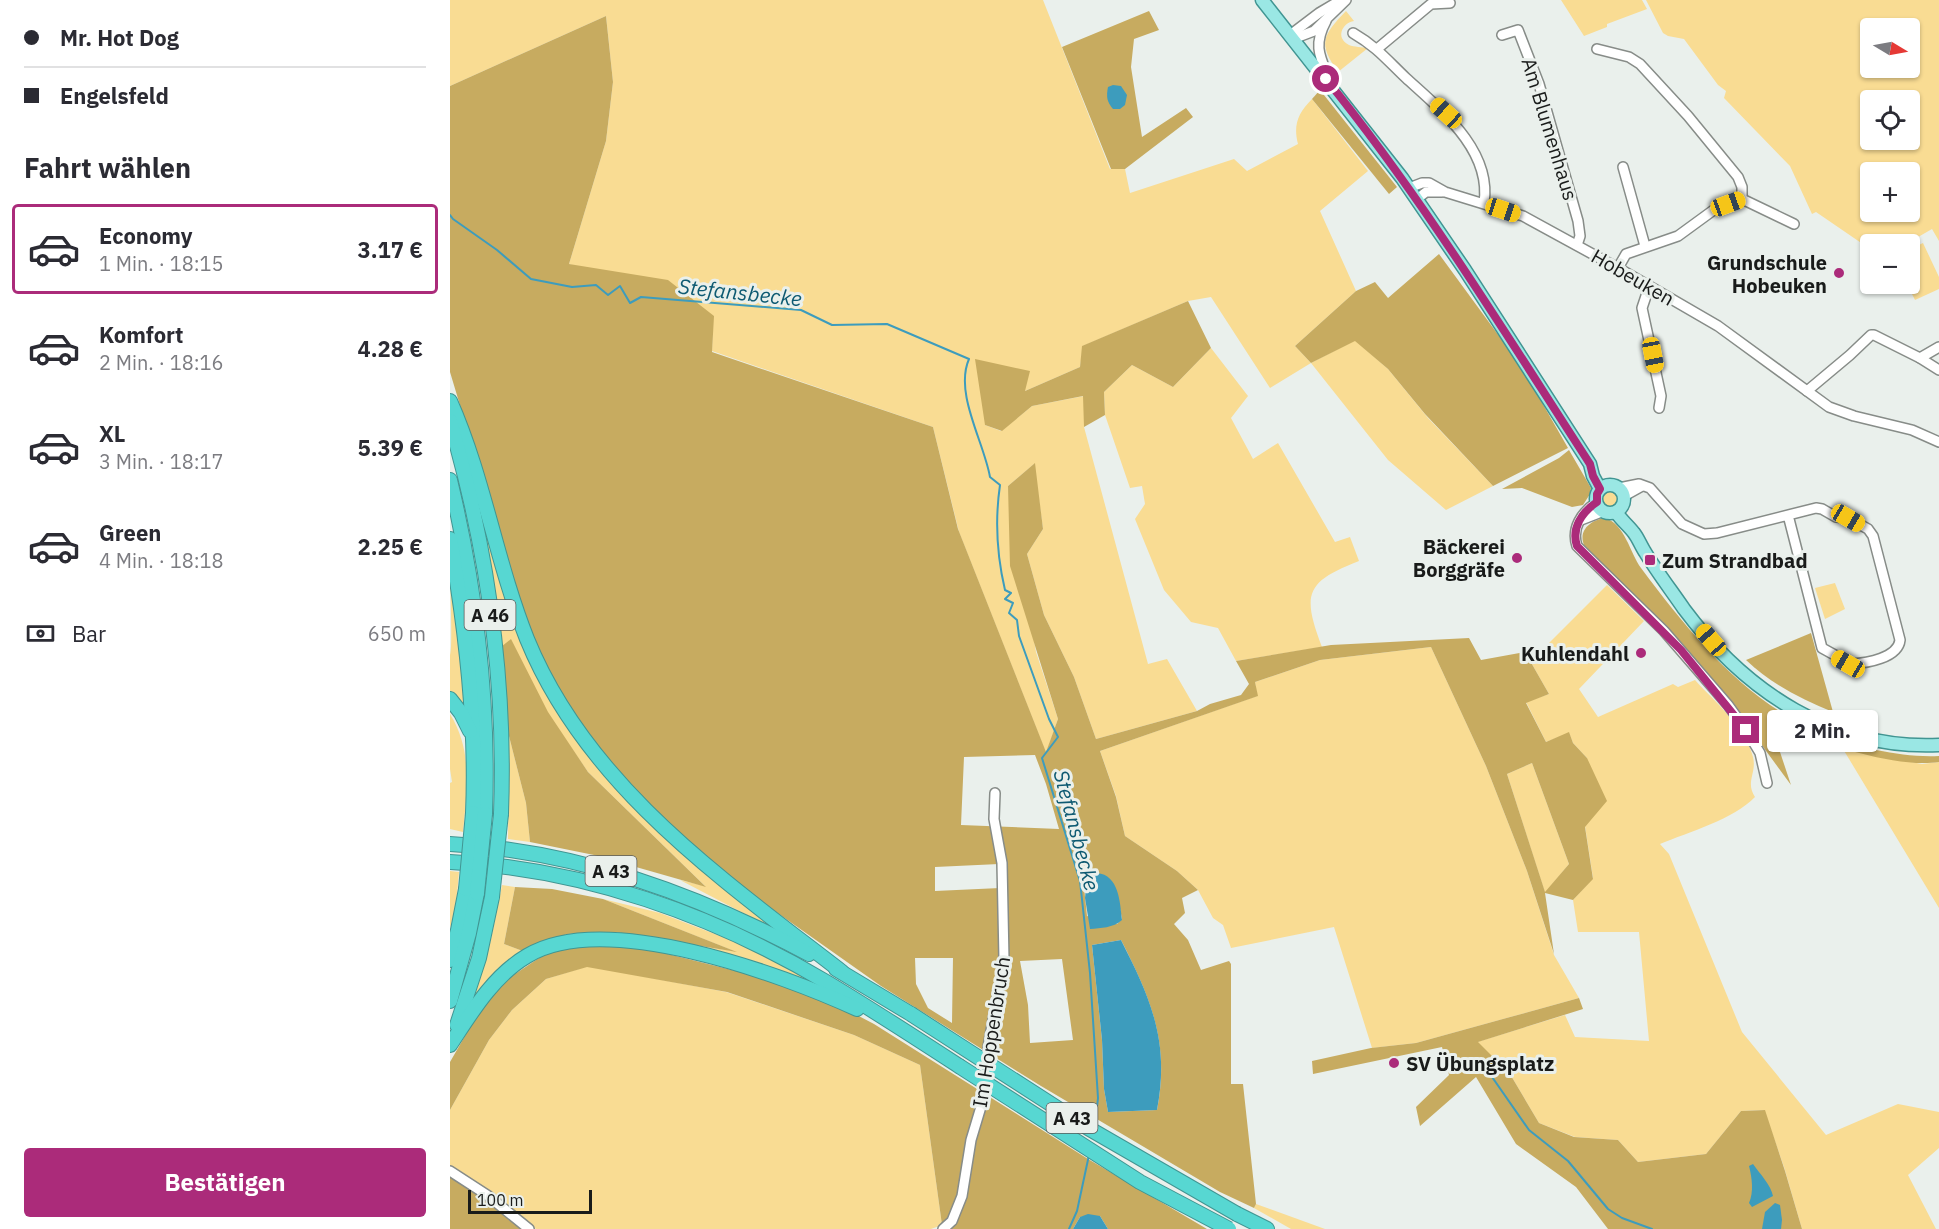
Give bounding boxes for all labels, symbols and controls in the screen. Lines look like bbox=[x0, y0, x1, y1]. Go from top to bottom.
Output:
north arrow bbox=[1860, 18, 1920, 78]
map controls bbox=[1860, 18, 1920, 294]
text: Mr. Hot Dog bbox=[60, 23, 179, 52]
street label: Am Blumenhaus bbox=[1515, 54, 1585, 204]
route start bbox=[1312, 65, 1339, 92]
text: Engelsfeld bbox=[60, 81, 169, 110]
button: locate bbox=[1860, 90, 1920, 150]
car bbox=[1427, 94, 1465, 132]
text: Fahrt wählen bbox=[24, 150, 191, 185]
button: + bbox=[1860, 162, 1920, 222]
car bbox=[1708, 189, 1748, 219]
car bbox=[1483, 196, 1523, 224]
text: Economy bbox=[99, 221, 193, 250]
icon: car bbox=[27, 222, 81, 276]
button: − bbox=[1860, 234, 1920, 294]
text: 3.17 € bbox=[358, 235, 423, 264]
street label: Hobeuken bbox=[1586, 242, 1680, 312]
place label: Grundschule Hobeuken bbox=[1707, 249, 1827, 299]
text: 1 Min. · 18:15 bbox=[99, 250, 224, 277]
marker: Grundschule Hobeuken bbox=[1832, 266, 1846, 280]
water label: Stefansbecke bbox=[677, 272, 803, 312]
text: Komfort bbox=[99, 320, 184, 349]
icon: car bbox=[27, 321, 81, 375]
text: 4.28 € bbox=[358, 334, 423, 363]
car bbox=[1641, 336, 1665, 374]
text: 2 Min. · 18:16 bbox=[99, 349, 224, 376]
text: XL bbox=[99, 419, 125, 448]
icon: car bbox=[27, 420, 81, 474]
text: 5.39 € bbox=[358, 433, 423, 462]
text: 3 Min. · 18:17 bbox=[99, 448, 224, 475]
car bbox=[1828, 501, 1868, 535]
text: Green bbox=[99, 518, 161, 547]
icon: car bbox=[27, 519, 81, 573]
text: 2.25 € bbox=[358, 532, 423, 561]
place label: Bäckerei Borggräfe bbox=[1413, 533, 1505, 583]
text: 4 Min. · 18:18 bbox=[99, 547, 224, 574]
place label: Zum Strandbad bbox=[1662, 547, 1808, 574]
marker: Bäckerei Borggräfe bbox=[1510, 551, 1524, 565]
marker: Zum Strandbad bbox=[1643, 553, 1657, 567]
road number: A 46 bbox=[465, 600, 516, 630]
icon: cash bbox=[24, 617, 57, 650]
text: Bar bbox=[72, 619, 106, 648]
text: 650 m bbox=[368, 620, 426, 647]
car bbox=[1692, 621, 1730, 659]
place label: Kuhlendahl bbox=[1521, 640, 1629, 667]
marker: Kuhlendahl bbox=[1634, 646, 1648, 660]
car bbox=[1828, 647, 1868, 681]
callout: 2 Min. bbox=[1767, 709, 1878, 751]
route end bbox=[1732, 716, 1759, 743]
text: 2 Min. bbox=[1794, 717, 1851, 744]
water label: Stefansbecke bbox=[1047, 766, 1107, 894]
road number: A 43 bbox=[586, 856, 636, 886]
street label: Im Hoppenbruch bbox=[966, 954, 1016, 1110]
place label: SV Übungsplatz bbox=[1406, 1050, 1554, 1077]
marker: SV Übungsplatz bbox=[1387, 1056, 1401, 1070]
road number: A 43 bbox=[1046, 1103, 1098, 1133]
button: Bestätigen bbox=[24, 1148, 426, 1217]
scale bar bbox=[468, 1187, 592, 1214]
text: 100 m bbox=[477, 1190, 524, 1210]

